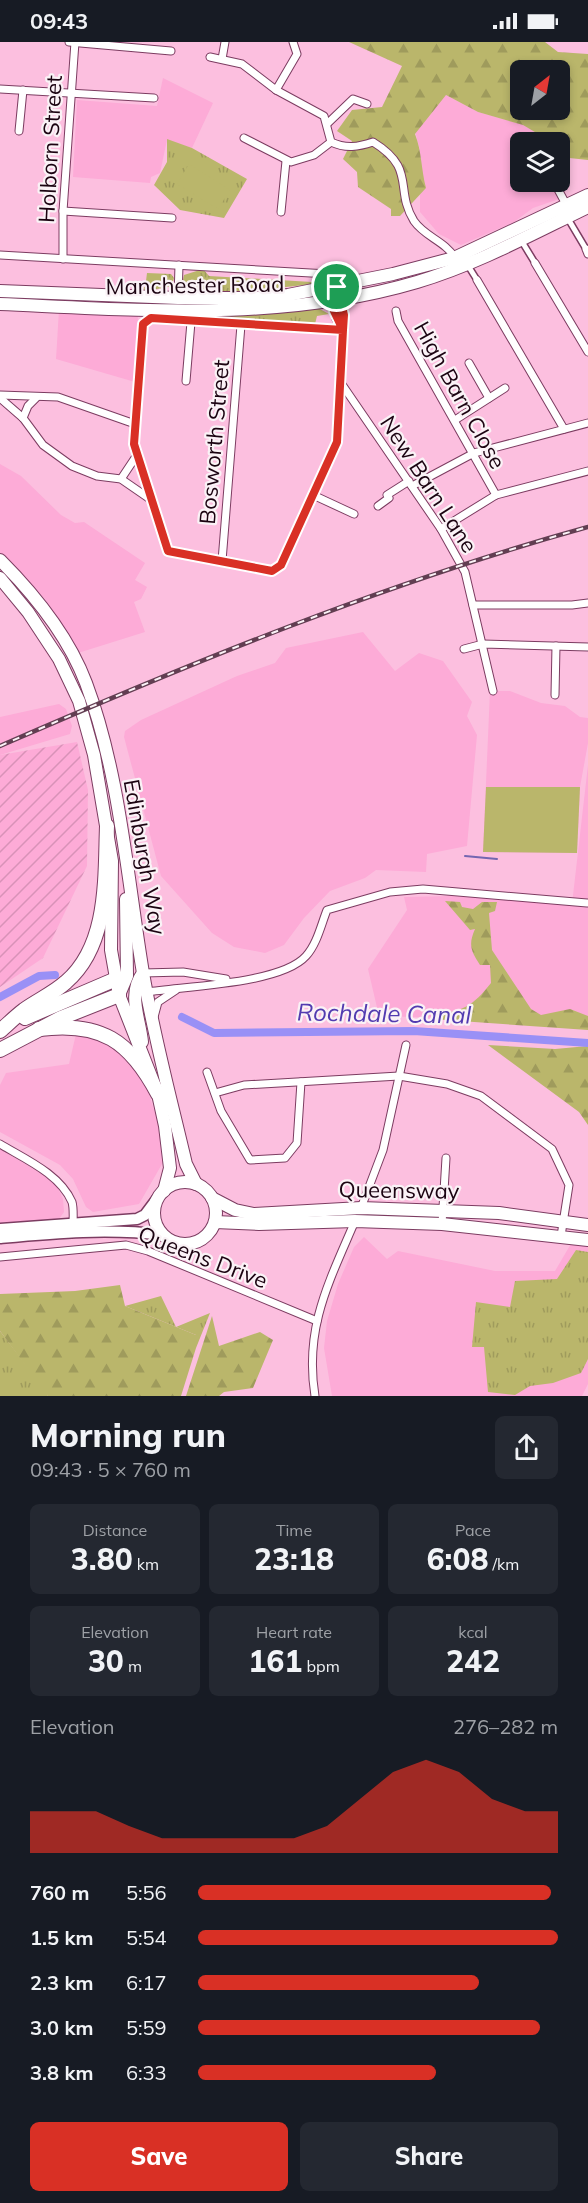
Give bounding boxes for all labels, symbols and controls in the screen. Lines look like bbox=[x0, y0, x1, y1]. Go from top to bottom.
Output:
text: 09:43 bbox=[30, 7, 88, 35]
north arrow bbox=[510, 60, 570, 120]
map controls bbox=[510, 60, 570, 192]
street label: Holborn Street bbox=[32, 74, 68, 224]
button: layers bbox=[510, 132, 570, 192]
pin bbox=[311, 261, 362, 312]
street label: Manchester Road bbox=[105, 269, 285, 301]
icon: arrive bbox=[320, 270, 353, 303]
street label: High Barn Close bbox=[408, 316, 512, 474]
street label: Bosworth Street bbox=[193, 358, 235, 526]
street label: New Barn Lane bbox=[374, 410, 484, 558]
street label: Edinburgh Way bbox=[118, 777, 173, 937]
water label: Rochdale Canal bbox=[297, 996, 472, 1030]
street label: Queensway bbox=[338, 1175, 460, 1205]
street label: Queens Drive bbox=[134, 1220, 272, 1294]
text: Morning run bbox=[30, 1414, 226, 1455]
button: share bbox=[495, 1416, 558, 1479]
text: 09:43 · 5 × 760 m bbox=[30, 1457, 191, 1482]
text: Distance bbox=[83, 1520, 147, 1540]
text: Time bbox=[276, 1520, 312, 1540]
text: Pace bbox=[455, 1520, 491, 1540]
text: 3.80 bbox=[71, 1540, 133, 1578]
text: 23:18 bbox=[254, 1540, 334, 1578]
text: 6:08 bbox=[427, 1540, 488, 1578]
text: km bbox=[133, 1554, 159, 1574]
text: /km bbox=[488, 1554, 519, 1574]
text: Elevation bbox=[81, 1622, 149, 1642]
text: Heart rate bbox=[256, 1622, 332, 1642]
text: kcal bbox=[458, 1622, 488, 1642]
text: 30 bbox=[88, 1642, 124, 1680]
text: 161 bbox=[248, 1642, 302, 1680]
text: 242 bbox=[446, 1642, 500, 1680]
text: m bbox=[124, 1656, 142, 1676]
text: bpm bbox=[302, 1656, 340, 1676]
text: Elevation bbox=[30, 1714, 115, 1739]
text: 276–282 m bbox=[453, 1714, 558, 1739]
text: 760 m bbox=[30, 1880, 89, 1905]
text: 5:56 bbox=[126, 1880, 167, 1905]
text: 1.5 km bbox=[30, 1925, 93, 1950]
text: 5:54 bbox=[126, 1925, 167, 1950]
text: 2.3 km bbox=[30, 1970, 93, 1995]
text: 6:17 bbox=[126, 1970, 167, 1995]
text: 3.0 km bbox=[30, 2015, 93, 2040]
text: 5:59 bbox=[126, 2015, 167, 2040]
text: 3.8 km bbox=[30, 2060, 93, 2085]
text: 6:33 bbox=[126, 2060, 167, 2085]
button: Save bbox=[30, 2122, 288, 2191]
button: Share bbox=[300, 2122, 558, 2191]

